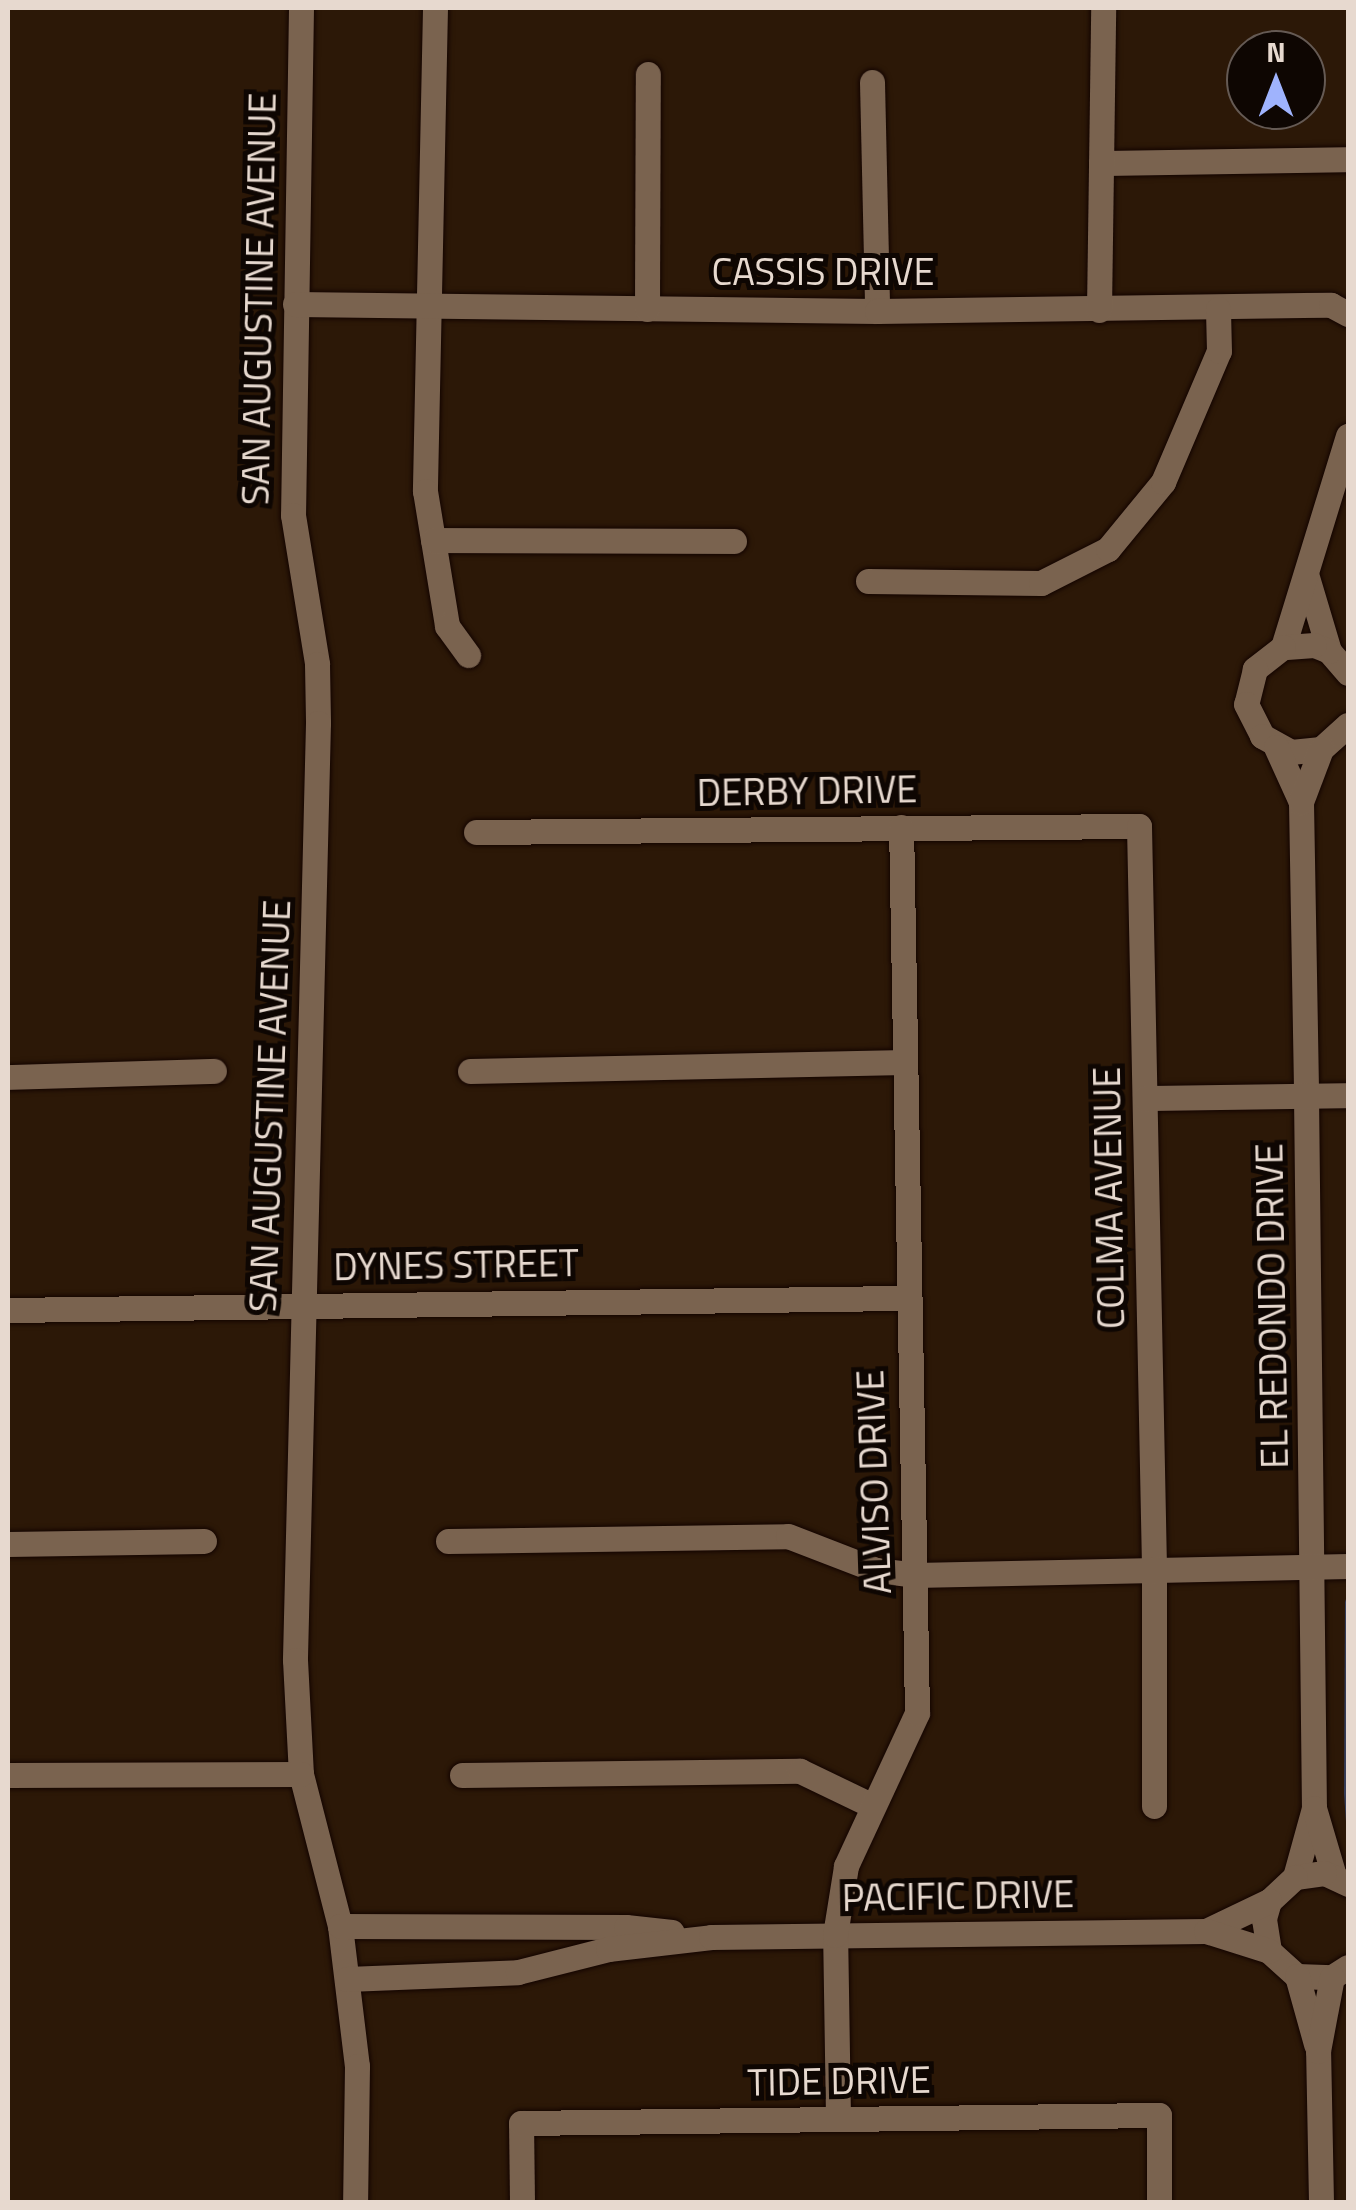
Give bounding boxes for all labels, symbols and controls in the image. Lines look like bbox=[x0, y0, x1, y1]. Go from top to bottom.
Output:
north arrow bbox=[1226, 30, 1326, 130]
text: N bbox=[1266, 30, 1286, 73]
street label: SAN AUGUSTINE AVENUE bbox=[233, 92, 285, 506]
street label: CASSIS DRIVE bbox=[712, 249, 934, 295]
street label: DERBY DRIVE bbox=[696, 766, 918, 816]
street label: SAN AUGUSTINE AVENUE bbox=[240, 899, 300, 1313]
street label: COLMA AVENUE bbox=[1084, 1066, 1134, 1330]
street label: EL REDONDO DRIVE bbox=[1246, 1143, 1298, 1469]
street label: DYNES STREET bbox=[333, 1240, 579, 1290]
street label: ALVISO DRIVE bbox=[847, 1369, 901, 1595]
street label: PACIFIC DRIVE bbox=[841, 1871, 1075, 1921]
street label: TIDE DRIVE bbox=[747, 2057, 931, 2105]

